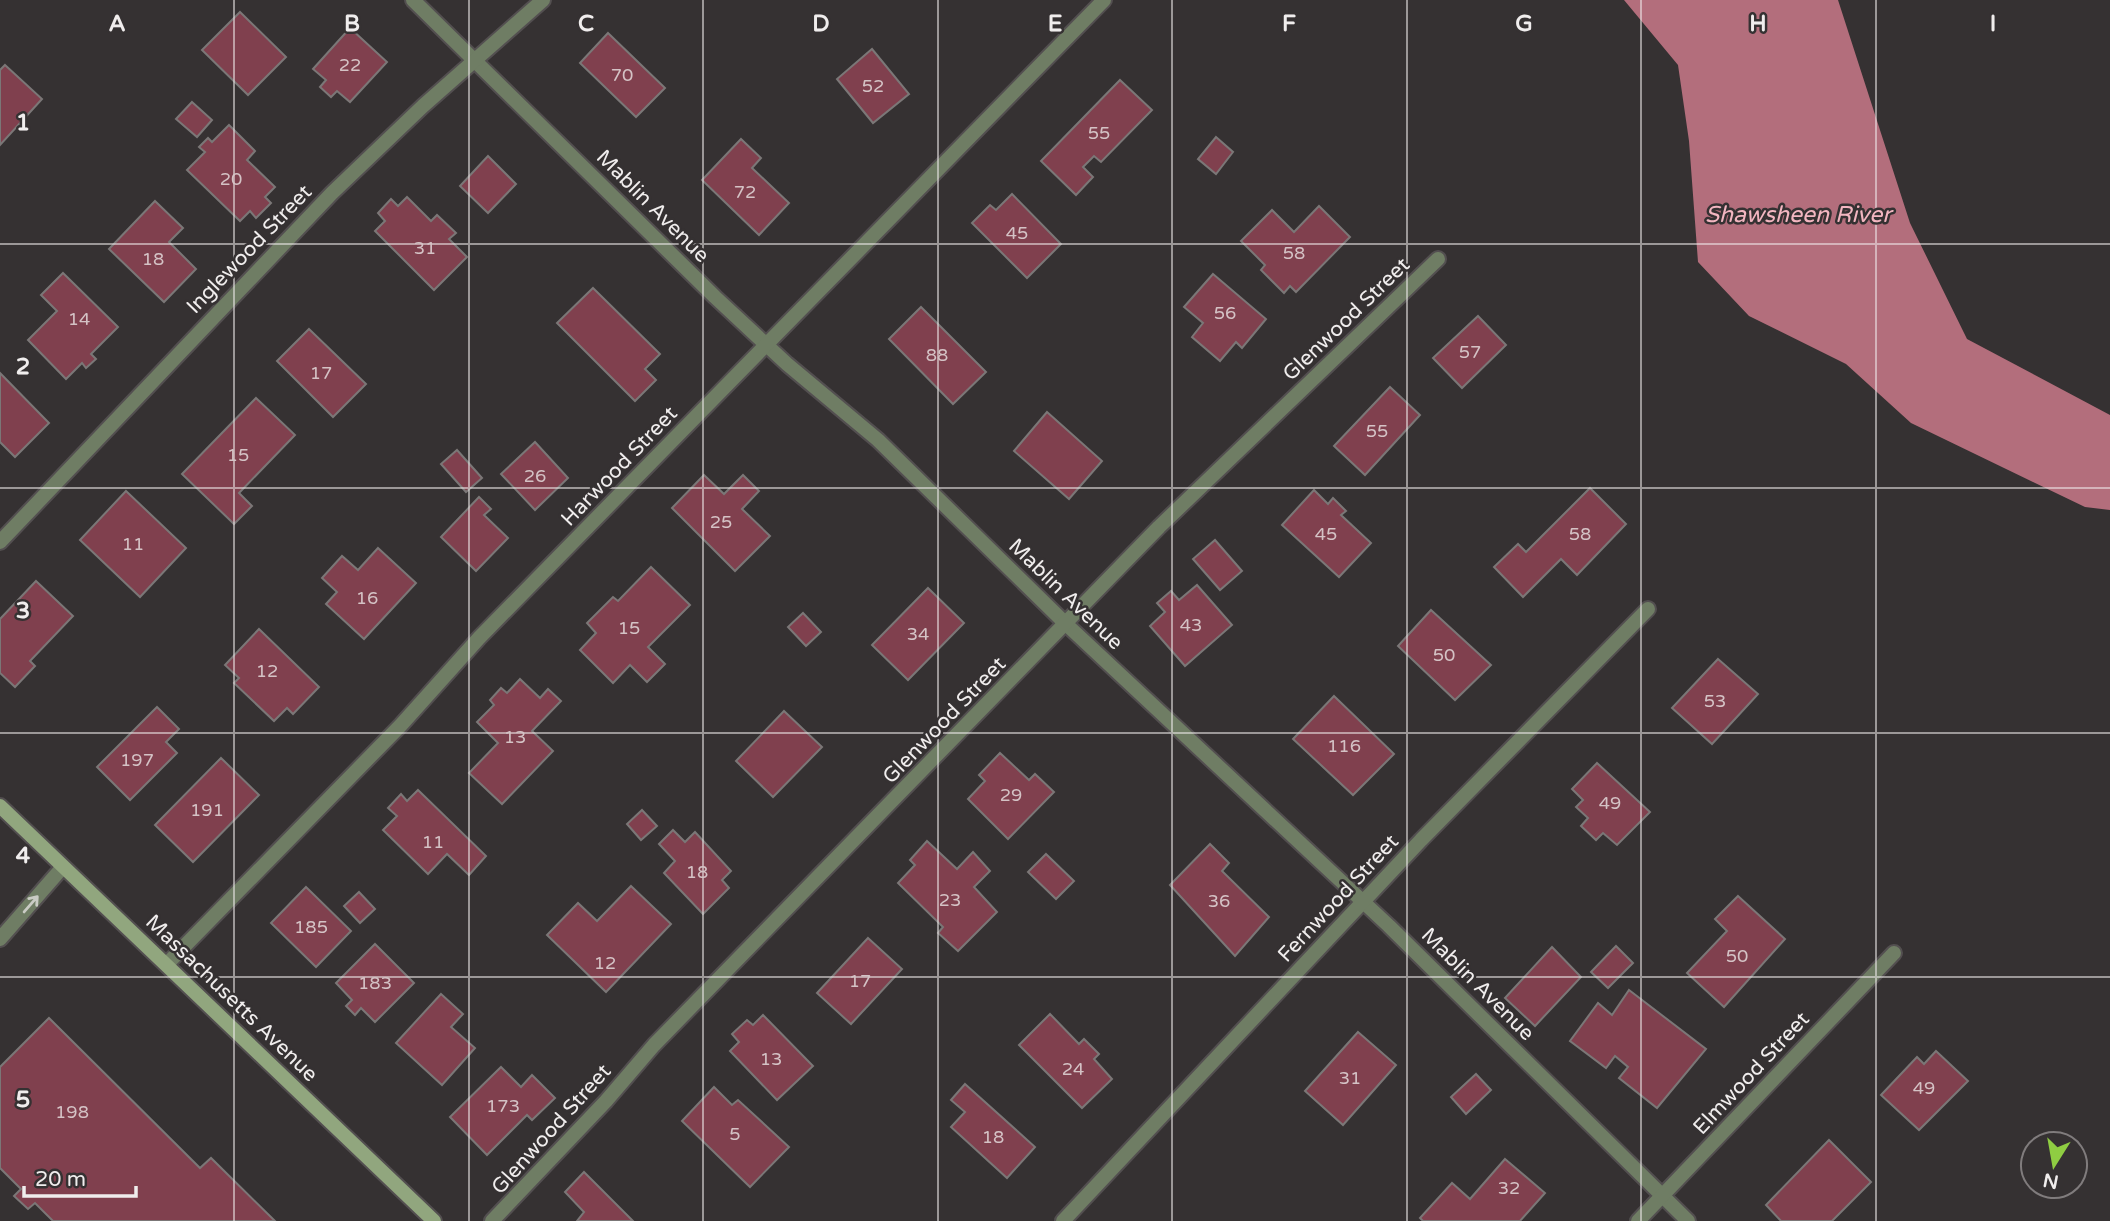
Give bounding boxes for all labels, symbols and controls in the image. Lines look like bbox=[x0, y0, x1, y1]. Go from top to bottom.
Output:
text: A bbox=[108, 10, 126, 38]
text: B bbox=[344, 10, 360, 38]
text: C bbox=[578, 10, 594, 38]
text: D bbox=[812, 10, 830, 38]
text: E bbox=[1048, 10, 1062, 38]
text: F bbox=[1282, 10, 1296, 38]
text: G bbox=[1515, 10, 1533, 38]
text: H bbox=[1749, 10, 1767, 38]
text: I bbox=[1990, 10, 1996, 38]
house number: 22 bbox=[339, 54, 361, 76]
house number: 70 bbox=[611, 64, 633, 86]
house number: 52 bbox=[862, 75, 884, 97]
text: 1 bbox=[16, 109, 30, 137]
house number: 55 bbox=[1088, 122, 1110, 144]
street label: Mablin Avenue bbox=[591, 145, 714, 268]
house number: 20 bbox=[220, 168, 242, 190]
street label: Inglewood Street bbox=[181, 180, 317, 319]
house number: 72 bbox=[734, 181, 756, 203]
water label: Shawsheen River bbox=[1705, 201, 1894, 229]
house number: 45 bbox=[1006, 222, 1028, 244]
house number: 31 bbox=[414, 237, 436, 259]
house number: 58 bbox=[1283, 242, 1305, 264]
house number: 18 bbox=[142, 248, 164, 270]
street label: Glenwood Street bbox=[1278, 253, 1415, 386]
house number: 56 bbox=[1214, 302, 1236, 324]
house number: 14 bbox=[68, 308, 90, 330]
house number: 57 bbox=[1459, 341, 1481, 363]
house number: 88 bbox=[926, 344, 948, 366]
text: 2 bbox=[16, 353, 30, 381]
house number: 17 bbox=[310, 362, 332, 384]
street label: Harwood Street bbox=[556, 401, 683, 531]
house number: 55 bbox=[1366, 420, 1388, 442]
house number: 15 bbox=[227, 444, 249, 466]
house number: 26 bbox=[524, 465, 546, 487]
house number: 25 bbox=[710, 511, 732, 533]
house number: 45 bbox=[1315, 523, 1337, 545]
house number: 58 bbox=[1569, 523, 1591, 545]
house number: 11 bbox=[122, 533, 144, 555]
street label: Mablin Avenue bbox=[1003, 534, 1128, 655]
house number: 16 bbox=[356, 587, 378, 609]
text: 3 bbox=[16, 597, 30, 625]
house number: 43 bbox=[1180, 614, 1202, 636]
house number: 15 bbox=[618, 617, 640, 639]
house number: 34 bbox=[907, 623, 929, 645]
house number: 50 bbox=[1433, 644, 1455, 666]
street label: Glenwood Street bbox=[878, 652, 1011, 789]
house number: 12 bbox=[256, 660, 278, 682]
house number: 53 bbox=[1704, 690, 1726, 712]
house number: 13 bbox=[504, 726, 526, 748]
house number: 116 bbox=[1327, 735, 1361, 757]
house number: 197 bbox=[120, 749, 154, 771]
house number: 29 bbox=[1000, 784, 1022, 806]
house number: 49 bbox=[1599, 792, 1621, 814]
house number: 191 bbox=[190, 799, 224, 821]
street label: Fernwood Street bbox=[1273, 829, 1404, 967]
house number: 11 bbox=[422, 831, 444, 853]
text: 4 bbox=[16, 842, 31, 870]
house number: 18 bbox=[686, 861, 708, 883]
house number: 23 bbox=[939, 889, 961, 911]
house number: 36 bbox=[1208, 890, 1230, 912]
one-way arrow bbox=[23, 895, 39, 913]
street label: Massachusetts Avenue bbox=[140, 910, 323, 1087]
house number: 185 bbox=[294, 916, 328, 938]
street label: Mablin Avenue bbox=[1416, 923, 1539, 1046]
house number: 50 bbox=[1726, 945, 1748, 967]
house number: 12 bbox=[594, 952, 616, 974]
house number: 17 bbox=[849, 970, 871, 992]
house number: 183 bbox=[358, 972, 392, 994]
street label: Elmwood Street bbox=[1688, 1007, 1815, 1140]
house number: 13 bbox=[760, 1048, 782, 1070]
house number: 24 bbox=[1062, 1058, 1084, 1080]
street label: Glenwood Street bbox=[486, 1059, 616, 1200]
house number: 31 bbox=[1339, 1067, 1361, 1089]
house number: 49 bbox=[1913, 1077, 1935, 1099]
text: 5 bbox=[16, 1086, 30, 1114]
house number: 173 bbox=[486, 1095, 520, 1117]
house number: 198 bbox=[55, 1101, 89, 1123]
house number: 5 bbox=[729, 1123, 741, 1145]
house number: 18 bbox=[982, 1126, 1004, 1148]
north arrow bbox=[2019, 1130, 2089, 1200]
scale bar bbox=[24, 1154, 136, 1198]
text: 20 m bbox=[35, 1167, 86, 1192]
text: N bbox=[2041, 1168, 2061, 1193]
house number: 32 bbox=[1498, 1177, 1520, 1199]

